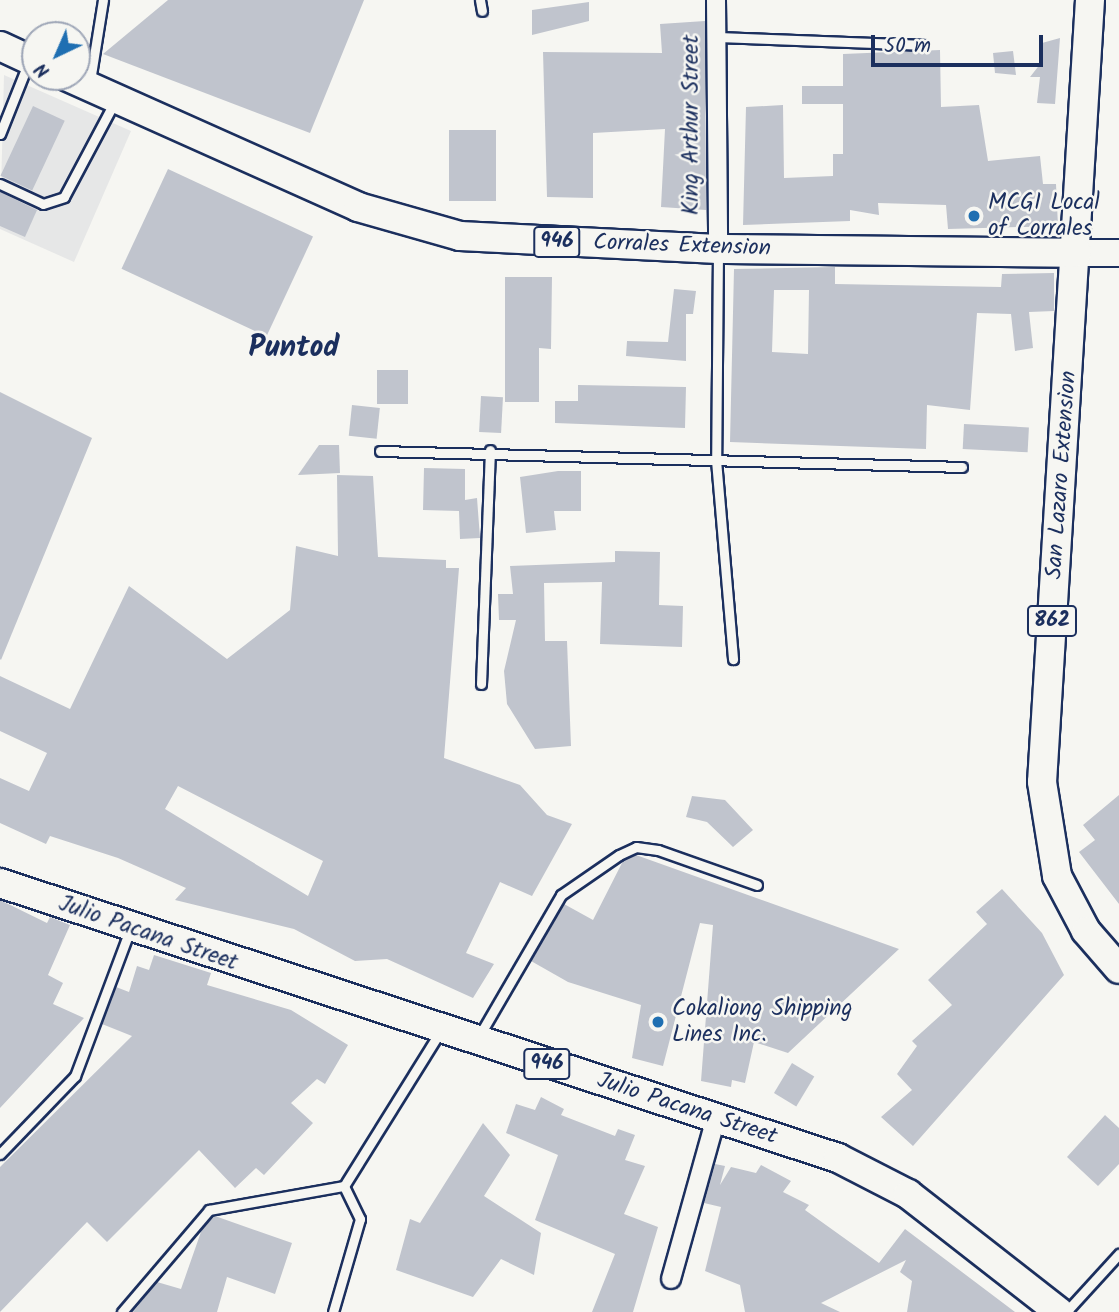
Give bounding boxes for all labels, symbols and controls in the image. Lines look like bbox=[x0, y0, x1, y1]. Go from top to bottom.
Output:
north arrow bbox=[21, 21, 91, 91]
scale bar bbox=[874, 21, 1046, 65]
text: 50 m bbox=[884, 30, 931, 63]
street label: King Arthur Street bbox=[678, 35, 706, 215]
text: N bbox=[28, 55, 58, 85]
place label: MCGI Local of Corrales bbox=[988, 189, 1100, 243]
marker: MCGI Local of Corrales bbox=[966, 208, 982, 224]
road number: 946 bbox=[532, 224, 582, 260]
street label: Corrales Extension bbox=[593, 229, 771, 263]
district label: Puntod bbox=[248, 330, 340, 366]
street label: San Lazaro Extension bbox=[1041, 370, 1083, 580]
road number: 862 bbox=[1026, 604, 1078, 638]
street label: Julio Pacana Street bbox=[55, 890, 241, 978]
place label: Cokaliong Shipping Lines Inc. bbox=[672, 995, 852, 1049]
marker: Cokaliong Shipping Lines Inc. bbox=[650, 1014, 666, 1030]
road number: 946 bbox=[522, 1046, 572, 1082]
street label: Julio Pacana Street bbox=[594, 1067, 780, 1151]

